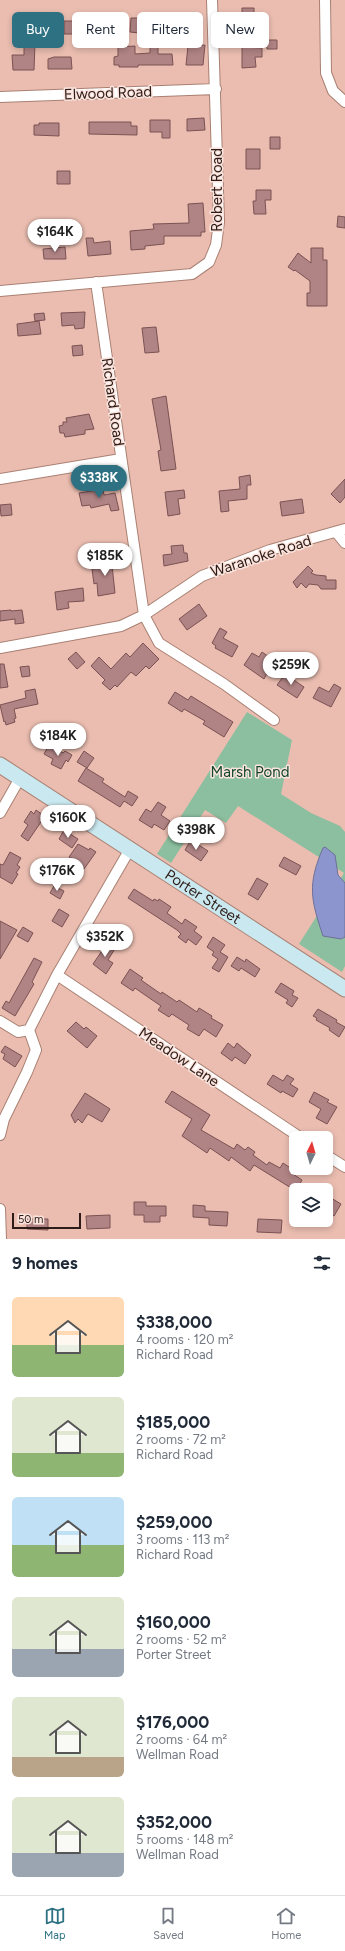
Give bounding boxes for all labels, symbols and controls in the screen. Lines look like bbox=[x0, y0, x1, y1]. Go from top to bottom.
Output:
chip: Buy bbox=[12, 12, 64, 48]
chip: Rent bbox=[72, 12, 129, 48]
chip: Filters bbox=[137, 12, 203, 48]
chip: New bbox=[211, 12, 269, 48]
street label: Elwood Road bbox=[64, 82, 152, 104]
street label: Robert Road bbox=[208, 148, 226, 232]
pin: $164K bbox=[27, 219, 83, 253]
text: $164K bbox=[36, 224, 74, 239]
street label: Richard Road bbox=[98, 357, 128, 447]
pin: $338K bbox=[71, 465, 127, 499]
text: $338K bbox=[80, 470, 118, 485]
street label: Waranoke Road bbox=[208, 531, 314, 581]
pin: $185K bbox=[77, 543, 133, 577]
text: $185K bbox=[87, 548, 123, 563]
pin: $259K bbox=[263, 652, 319, 686]
text: $259K bbox=[272, 657, 310, 672]
pin: $184K bbox=[30, 723, 86, 757]
text: $184K bbox=[39, 728, 77, 743]
park label: Marsh Pond bbox=[211, 763, 289, 781]
pin: $160K bbox=[40, 805, 96, 839]
text: $160K bbox=[49, 810, 87, 825]
pin: $398K bbox=[168, 817, 224, 851]
text: $398K bbox=[177, 822, 215, 837]
pin: $176K bbox=[29, 858, 85, 892]
text: $176K bbox=[39, 863, 75, 878]
street label: Porter Street bbox=[162, 866, 245, 928]
pin: $352K bbox=[77, 924, 133, 958]
text: $352K bbox=[86, 929, 124, 944]
street label: Meadow Lane bbox=[135, 1023, 223, 1091]
north arrow bbox=[289, 1131, 333, 1175]
map controls bbox=[289, 1131, 333, 1227]
button: layers bbox=[289, 1183, 333, 1227]
scale bar bbox=[12, 1211, 81, 1230]
text: 50 m bbox=[18, 1213, 43, 1226]
icon: filters bbox=[311, 1252, 333, 1274]
text: 9 homes bbox=[12, 1253, 78, 1273]
text: $338,000 bbox=[136, 1312, 212, 1332]
icon: home bbox=[44, 1313, 92, 1361]
text: 4 rooms · 120 m² bbox=[136, 1332, 234, 1347]
text: Richard Road bbox=[136, 1347, 213, 1362]
text: $185,000 bbox=[136, 1412, 210, 1432]
icon: home bbox=[44, 1413, 92, 1461]
text: 2 rooms · 72 m² bbox=[136, 1432, 226, 1447]
text: Richard Road bbox=[136, 1447, 213, 1462]
text: $259,000 bbox=[136, 1512, 212, 1532]
icon: home bbox=[44, 1513, 92, 1561]
text: 3 rooms · 113 m² bbox=[136, 1532, 229, 1547]
text: Richard Road bbox=[136, 1547, 213, 1562]
text: $160,000 bbox=[136, 1612, 211, 1632]
icon: home bbox=[44, 1613, 92, 1661]
text: 2 rooms · 52 m² bbox=[136, 1632, 227, 1647]
text: Porter Street bbox=[136, 1647, 211, 1662]
text: $176,000 bbox=[136, 1712, 209, 1732]
icon: home bbox=[44, 1713, 92, 1761]
text: 2 rooms · 64 m² bbox=[136, 1732, 227, 1747]
text: Wellman Road bbox=[136, 1747, 219, 1762]
text: $352,000 bbox=[136, 1812, 212, 1832]
icon: home bbox=[44, 1813, 92, 1861]
text: 5 rooms · 148 m² bbox=[136, 1832, 233, 1847]
text: Wellman Road bbox=[136, 1847, 219, 1862]
tab: Map bbox=[44, 1905, 66, 1942]
tab: Saved bbox=[153, 1905, 184, 1942]
tab: Home bbox=[271, 1905, 301, 1942]

